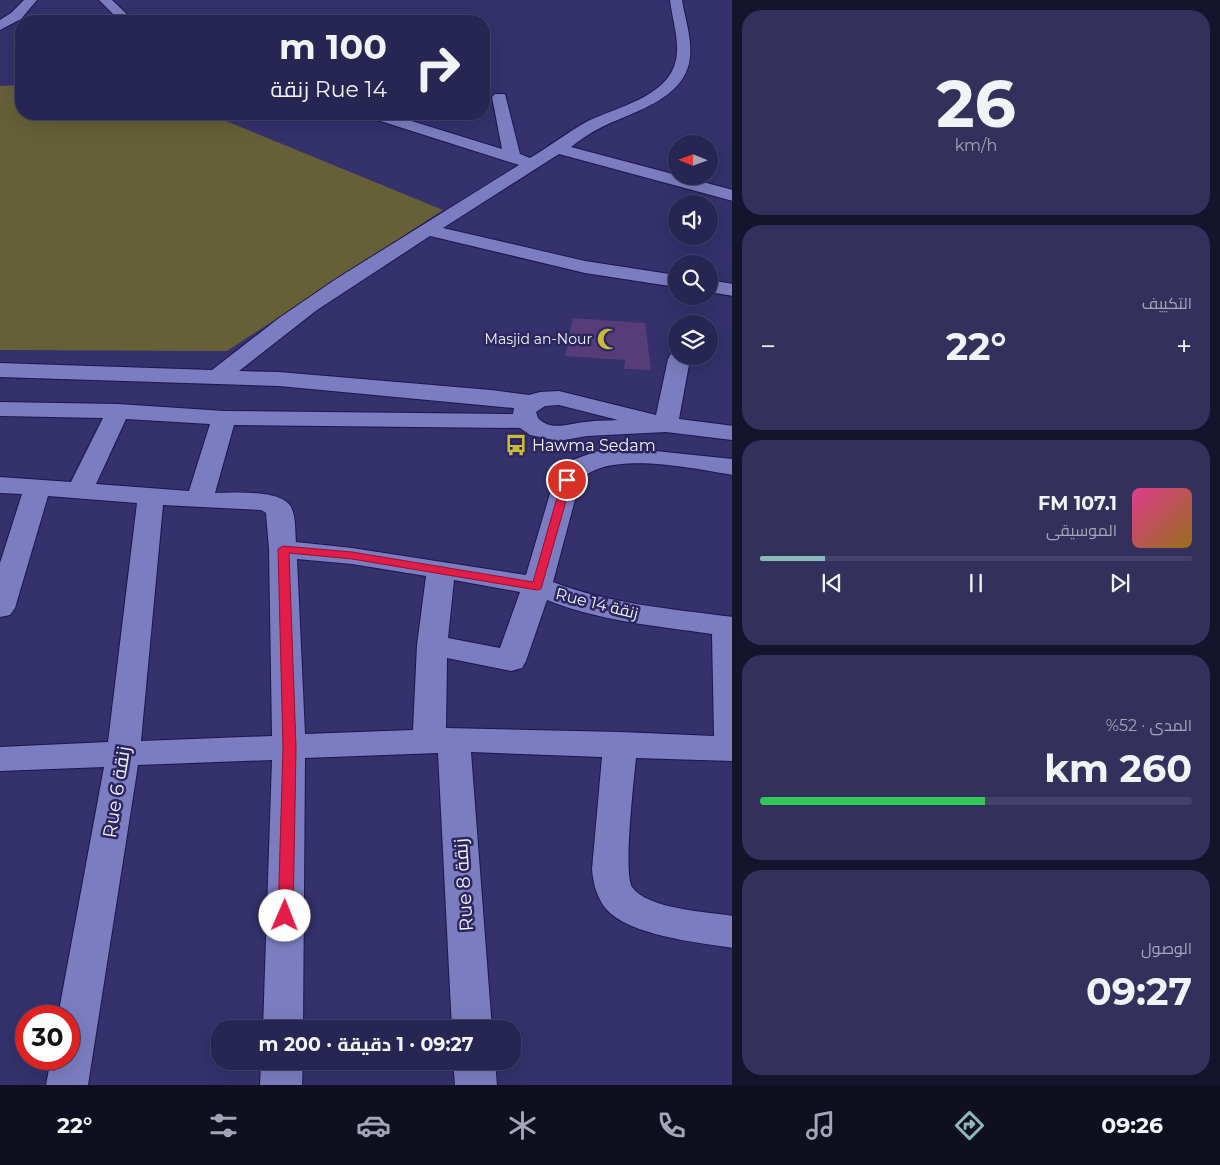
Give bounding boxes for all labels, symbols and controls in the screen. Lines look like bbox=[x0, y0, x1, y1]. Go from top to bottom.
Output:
text: 100 m bbox=[279, 25, 387, 68]
icon: right bbox=[405, 35, 470, 100]
text: 26 bbox=[936, 64, 1016, 143]
text: Rue 14 زنقة bbox=[271, 76, 387, 103]
north arrow bbox=[668, 135, 718, 185]
map controls bbox=[668, 135, 718, 365]
text: km/h bbox=[955, 136, 997, 155]
button: sound bbox=[668, 195, 718, 245]
button: search bbox=[668, 255, 718, 305]
text: التكييف bbox=[1142, 294, 1192, 313]
button: layers bbox=[668, 315, 718, 365]
text: 22° bbox=[946, 323, 1006, 370]
mosque icon: Masjid an-Nour bbox=[595, 326, 621, 352]
text: − bbox=[760, 329, 776, 363]
text: + bbox=[1176, 329, 1192, 363]
place label: Masjid an-Nour bbox=[485, 330, 592, 348]
bus stop icon: Hawma Sedam bbox=[503, 432, 529, 458]
place label: Hawma Sedam bbox=[532, 436, 656, 455]
pin bbox=[546, 459, 588, 501]
icon: arrive bbox=[553, 466, 581, 494]
text: 107.1 FM bbox=[1038, 492, 1117, 515]
text: الموسيقى bbox=[1046, 521, 1117, 540]
icon: previous bbox=[818, 569, 846, 597]
icon: pause bbox=[962, 569, 990, 597]
icon: next bbox=[1106, 569, 1134, 597]
street label: Rue 14 زنقة bbox=[553, 584, 640, 623]
text: المدى · 52% bbox=[1106, 716, 1192, 735]
street label: Rue 6 زنقة bbox=[98, 744, 135, 840]
text: 260 km bbox=[1044, 745, 1192, 792]
street label: Rue 8 زنقة bbox=[449, 838, 478, 932]
position arrow bbox=[258, 889, 310, 941]
text: الوصول bbox=[1141, 939, 1192, 958]
text: 09:27 bbox=[1086, 968, 1192, 1015]
speed limit sign: 30 bbox=[15, 1005, 80, 1070]
text: 09:27 · 1 دقيقة · 200 m bbox=[259, 1033, 473, 1056]
icon: filters bbox=[206, 1108, 241, 1143]
icon: car bbox=[356, 1108, 391, 1143]
icon: climate bbox=[505, 1108, 540, 1143]
icon: phone bbox=[654, 1108, 689, 1143]
icon: music bbox=[803, 1108, 838, 1143]
icon: directions bbox=[952, 1108, 987, 1143]
text: 22° bbox=[57, 1112, 92, 1139]
text: 09:26 bbox=[1101, 1112, 1163, 1139]

